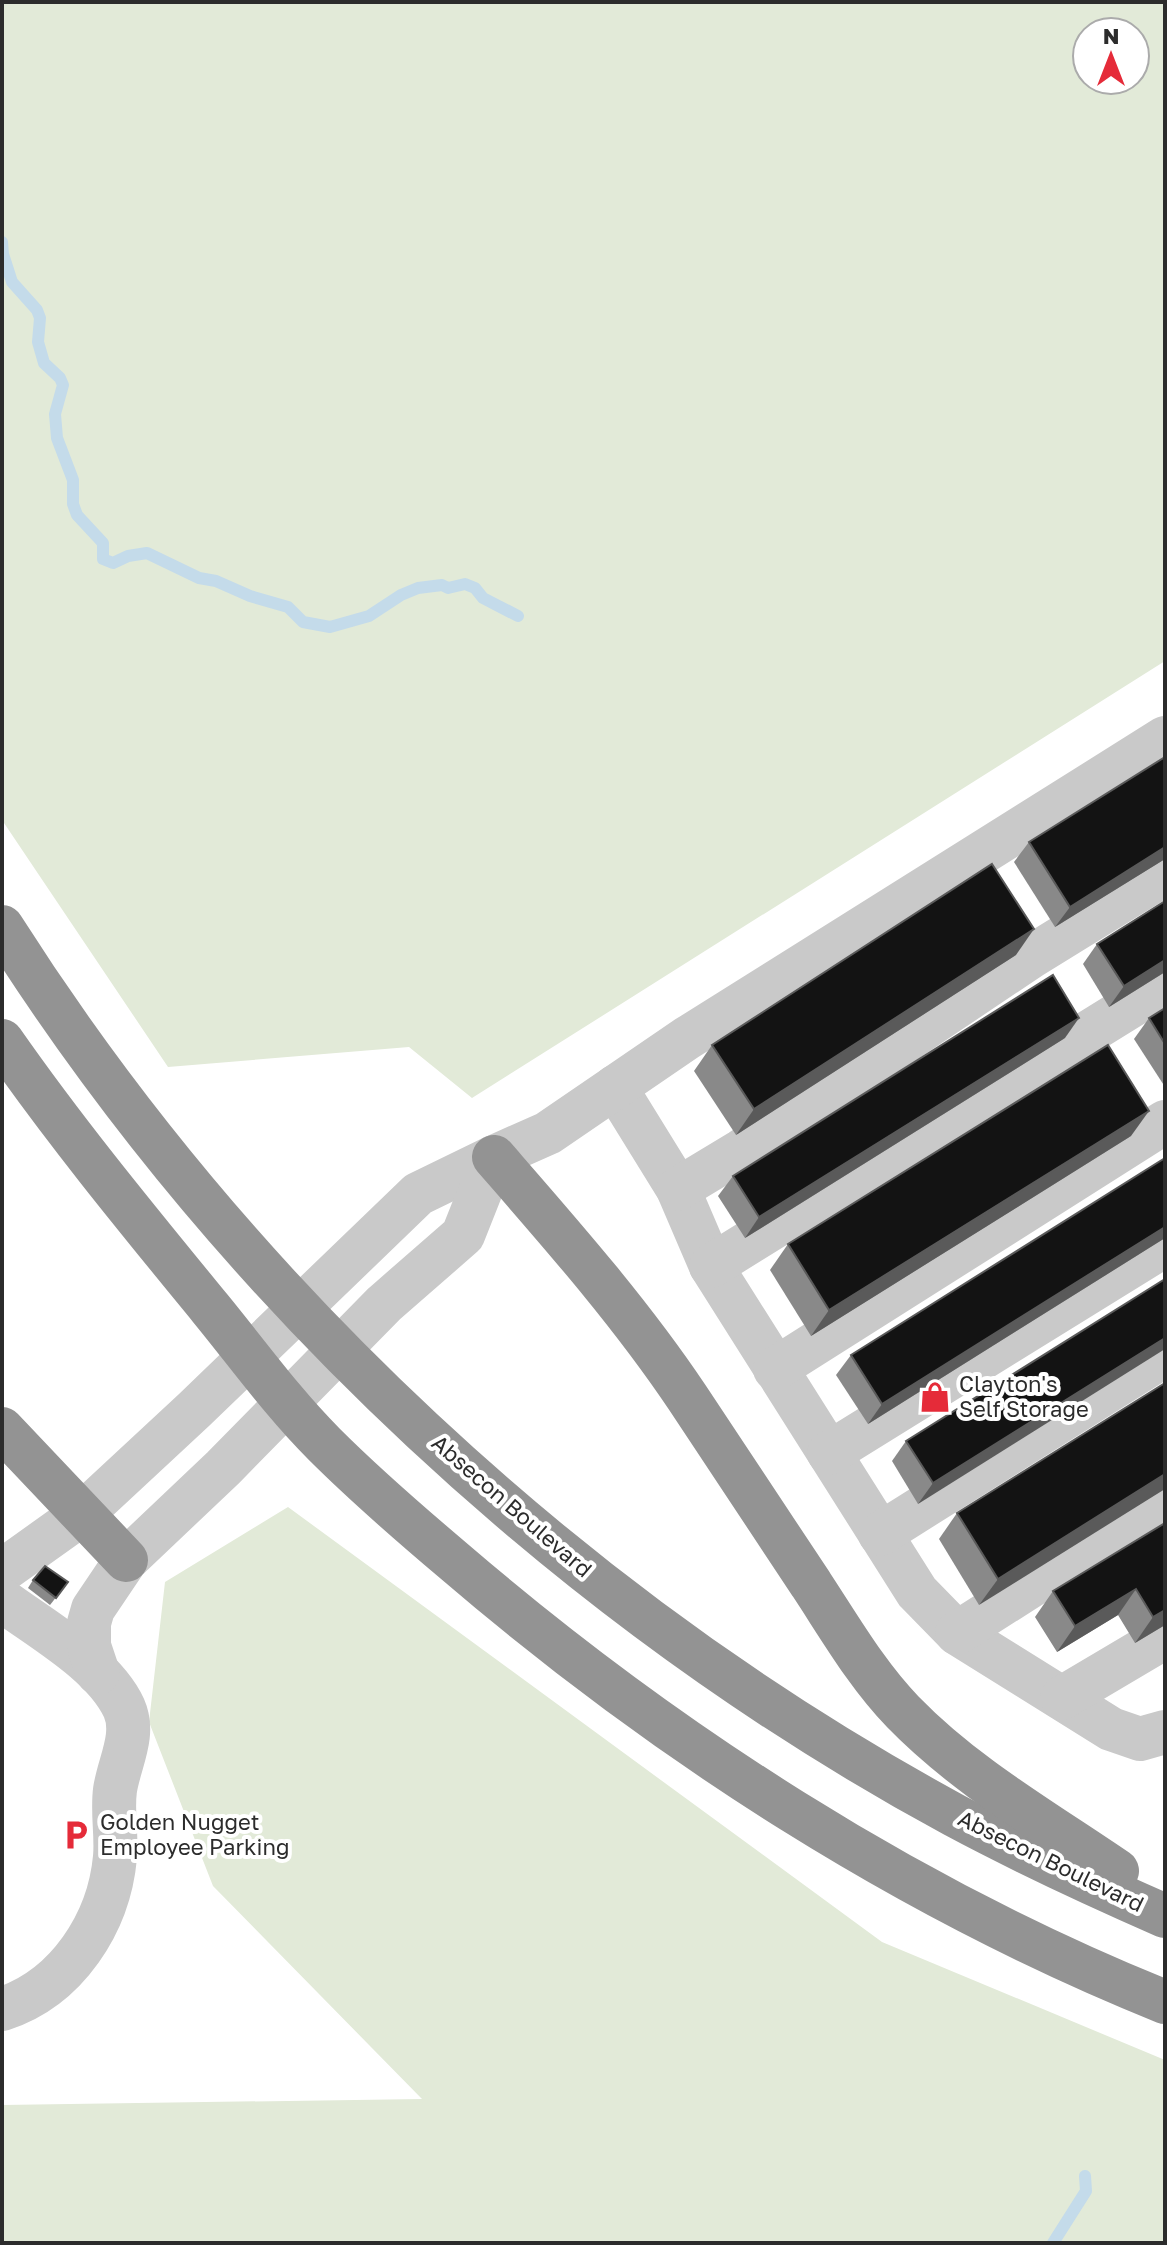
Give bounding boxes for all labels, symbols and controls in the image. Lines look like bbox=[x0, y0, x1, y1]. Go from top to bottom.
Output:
north arrow bbox=[1071, 16, 1151, 96]
text: N bbox=[1103, 22, 1119, 49]
place label: Clayton's Self Storage bbox=[959, 1370, 1089, 1422]
shop icon: Clayton's Self Storage bbox=[918, 1380, 952, 1414]
street label: Absecon Boulevard bbox=[427, 1429, 598, 1582]
street label: Absecon Boulevard bbox=[954, 1804, 1148, 1917]
place label: Golden Nugget Employee Parking bbox=[100, 1808, 290, 1860]
parking icon: Golden Nugget Employee Parking bbox=[59, 1818, 93, 1852]

